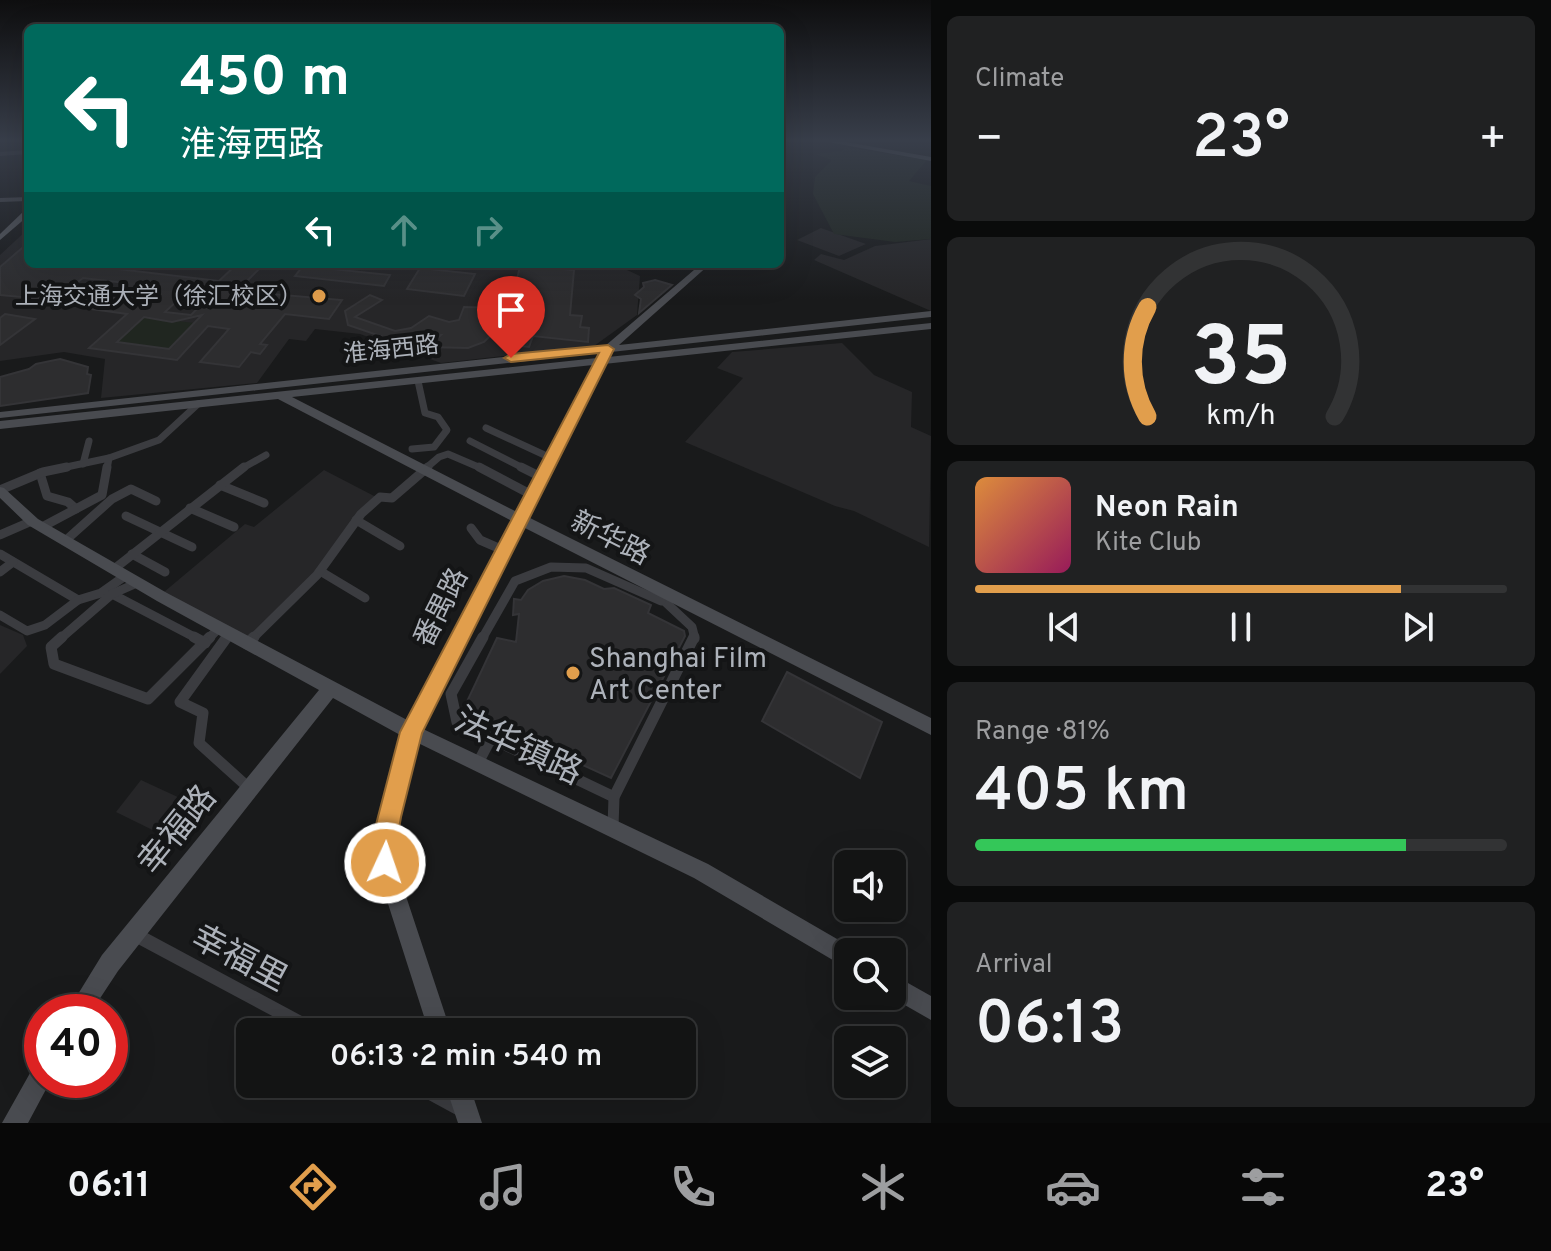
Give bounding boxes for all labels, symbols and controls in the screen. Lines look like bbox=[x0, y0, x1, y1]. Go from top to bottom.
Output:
text: 450 m bbox=[180, 45, 350, 115]
icon: left bbox=[48, 56, 152, 160]
text: Climate bbox=[975, 63, 1064, 96]
text: 23° bbox=[1192, 103, 1290, 179]
text: − bbox=[975, 113, 1003, 169]
text: + bbox=[1479, 113, 1507, 169]
text: 淮海西路 bbox=[180, 124, 324, 170]
icon: left bbox=[298, 208, 342, 252]
icon: ahead bbox=[382, 208, 426, 252]
icon: right bbox=[466, 208, 510, 252]
pin bbox=[477, 276, 545, 358]
place label: 上海交通大学（徐汇校区） bbox=[15, 283, 303, 313]
marker: 上海交通大学（徐汇校区） bbox=[310, 287, 328, 305]
icon: arrive bbox=[489, 288, 533, 332]
text: 35 bbox=[1191, 309, 1291, 414]
street label: 淮海西路 bbox=[342, 331, 441, 371]
text: km/h bbox=[1206, 399, 1276, 435]
text: Neon Rain bbox=[1095, 490, 1239, 527]
street label: 新华路 bbox=[564, 505, 655, 575]
text: Kite Club bbox=[1095, 527, 1201, 560]
street label: 番禺路 bbox=[408, 563, 478, 654]
icon: previous bbox=[1042, 605, 1086, 649]
icon: pause bbox=[1219, 605, 1263, 649]
icon: next bbox=[1396, 605, 1440, 649]
place label: Shanghai Film Art Center bbox=[589, 642, 767, 710]
marker: Shanghai Film Art Center bbox=[564, 664, 582, 682]
street label: 法华镇路 bbox=[447, 700, 588, 796]
text: Range · 81% bbox=[975, 716, 1110, 749]
text: 405 km bbox=[975, 756, 1189, 832]
street label: 幸福路 bbox=[130, 778, 228, 884]
position arrow bbox=[343, 821, 427, 905]
map controls bbox=[834, 850, 906, 1098]
button: sound bbox=[834, 850, 906, 922]
street label: 幸福里 bbox=[183, 917, 293, 1003]
button: search bbox=[834, 938, 906, 1010]
text: Arrival bbox=[975, 949, 1053, 982]
text: 06:13 bbox=[975, 989, 1124, 1065]
speed limit sign: 40 bbox=[24, 994, 128, 1098]
button: layers bbox=[834, 1026, 906, 1098]
text: 06:13 · 2 min · 540 m bbox=[330, 1039, 602, 1076]
icon: directions bbox=[285, 1159, 341, 1215]
icon: music bbox=[475, 1159, 531, 1215]
icon: phone bbox=[665, 1159, 721, 1215]
icon: climate bbox=[855, 1159, 911, 1215]
icon: car bbox=[1045, 1159, 1101, 1215]
icon: filters bbox=[1235, 1159, 1291, 1215]
text: 06:11 bbox=[67, 1164, 150, 1210]
text: 23° bbox=[1425, 1164, 1484, 1210]

